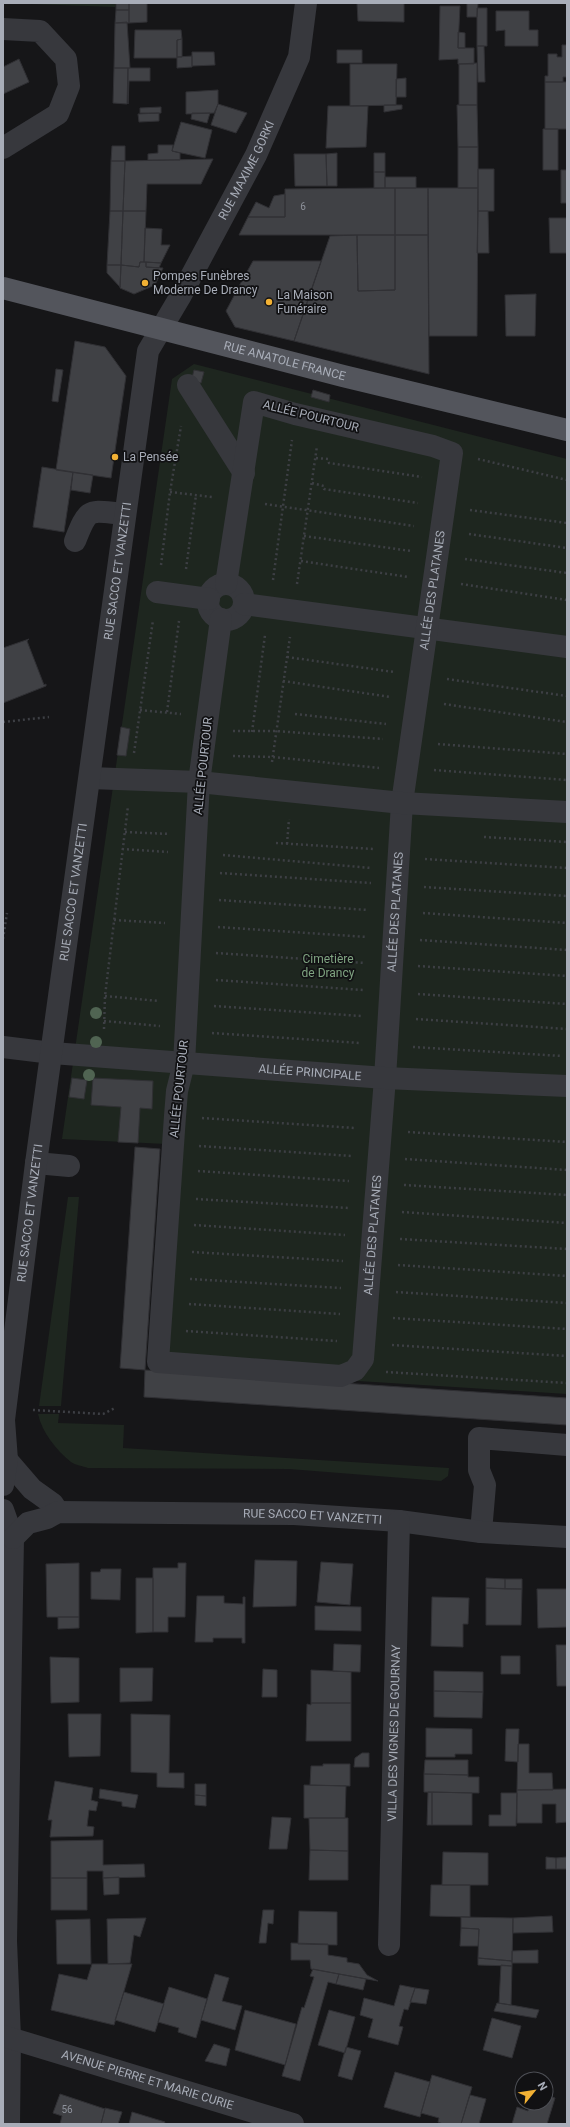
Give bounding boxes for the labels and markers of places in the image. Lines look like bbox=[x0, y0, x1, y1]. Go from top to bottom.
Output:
place label: Pompes Funèbres Moderne De Drancy bbox=[153, 269, 258, 297]
marker: Pompes Funèbres Moderne De Drancy bbox=[140, 278, 150, 288]
place label: La Maison Funéraire bbox=[277, 288, 333, 316]
marker: La Maison Funéraire bbox=[264, 297, 274, 307]
place label: La Pensée bbox=[123, 450, 178, 464]
marker: La Pensée bbox=[110, 452, 120, 462]

